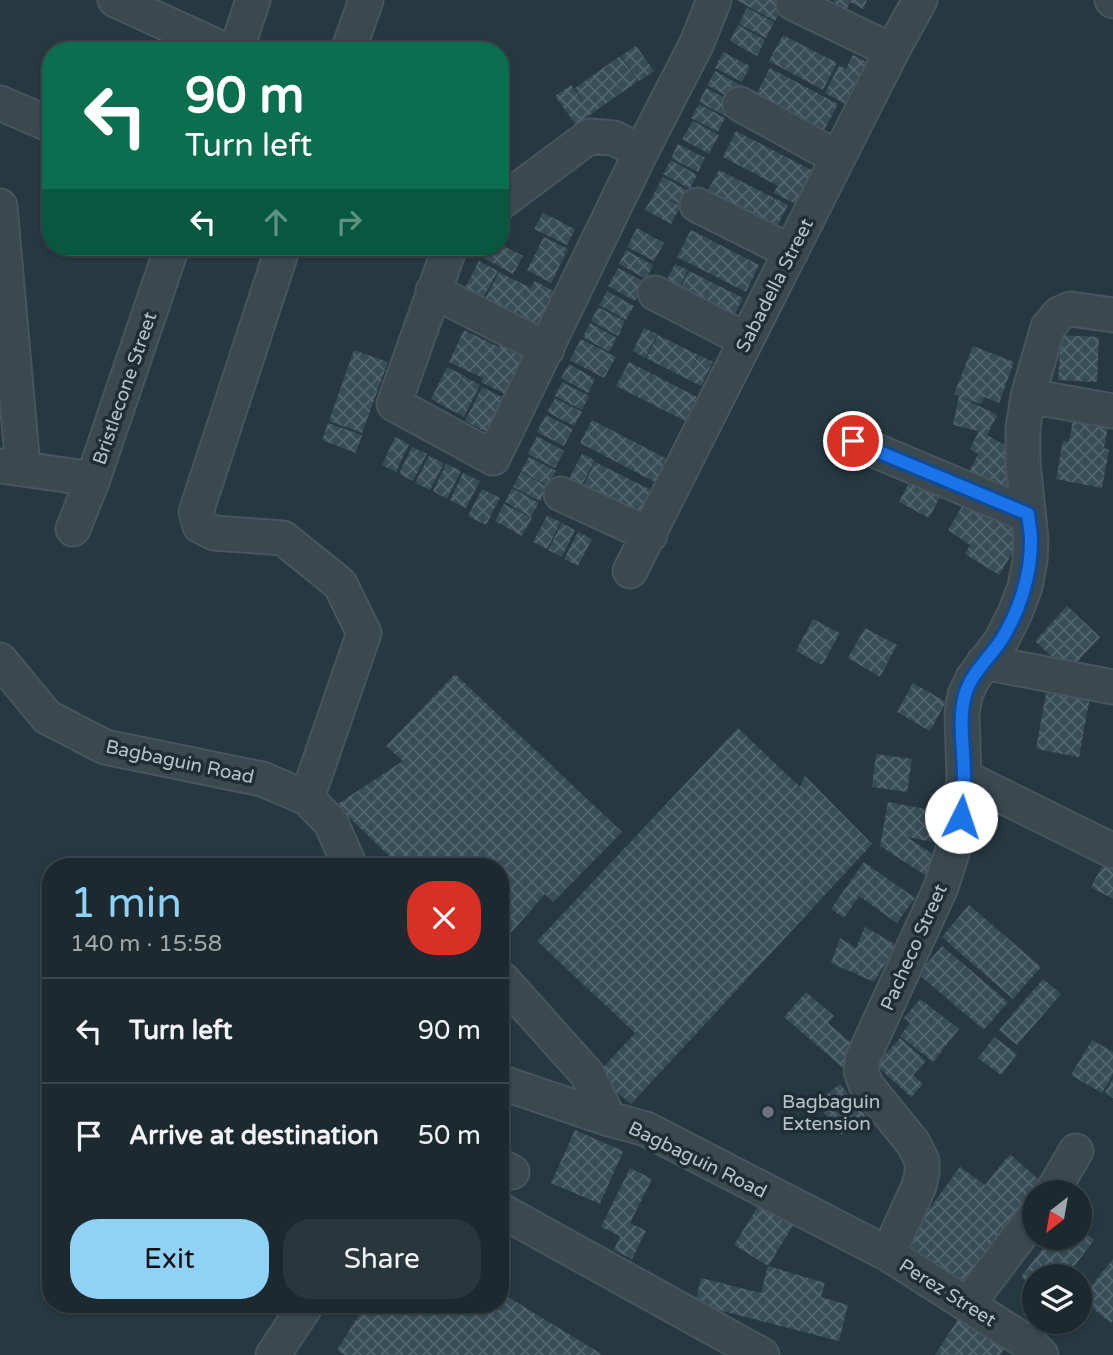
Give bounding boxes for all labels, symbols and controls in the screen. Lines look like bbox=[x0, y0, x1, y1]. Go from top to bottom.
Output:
text: 90 m bbox=[185, 67, 304, 126]
icon: left bbox=[70, 70, 161, 161]
text: Turn left bbox=[185, 127, 312, 165]
icon: left bbox=[184, 203, 222, 241]
icon: ahead bbox=[257, 203, 295, 241]
icon: right bbox=[330, 203, 368, 241]
street label: Sabadella Street bbox=[732, 215, 818, 356]
street label: Bristlecone Street bbox=[88, 309, 161, 468]
pin bbox=[823, 411, 883, 471]
icon: arrive bbox=[834, 422, 872, 460]
street label: Bagbaguin Road bbox=[104, 736, 256, 788]
position arrow bbox=[924, 780, 998, 854]
text: 1 min bbox=[70, 878, 182, 929]
button: close bbox=[407, 881, 481, 955]
street label: Pacheco Street bbox=[876, 881, 952, 1014]
text: 140 m · 15:58 bbox=[70, 930, 222, 958]
icon: left bbox=[70, 1012, 108, 1050]
text: Turn left bbox=[129, 1015, 232, 1046]
text: 90 m bbox=[418, 1015, 481, 1046]
place label: Bagbaguin Extension bbox=[782, 1091, 880, 1135]
marker: Bagbaguin Extension bbox=[760, 1104, 776, 1120]
icon: arrive bbox=[70, 1117, 108, 1155]
street label: Bagbaguin Road bbox=[625, 1117, 770, 1203]
text: Arrive at destination bbox=[129, 1120, 379, 1151]
text: 50 m bbox=[418, 1120, 481, 1151]
north arrow bbox=[1022, 1180, 1092, 1250]
map controls bbox=[1022, 1180, 1092, 1334]
button: Exit bbox=[70, 1219, 269, 1299]
button: Share bbox=[283, 1219, 481, 1299]
street label: Perez Street bbox=[895, 1254, 1000, 1331]
button: layers bbox=[1022, 1264, 1092, 1334]

